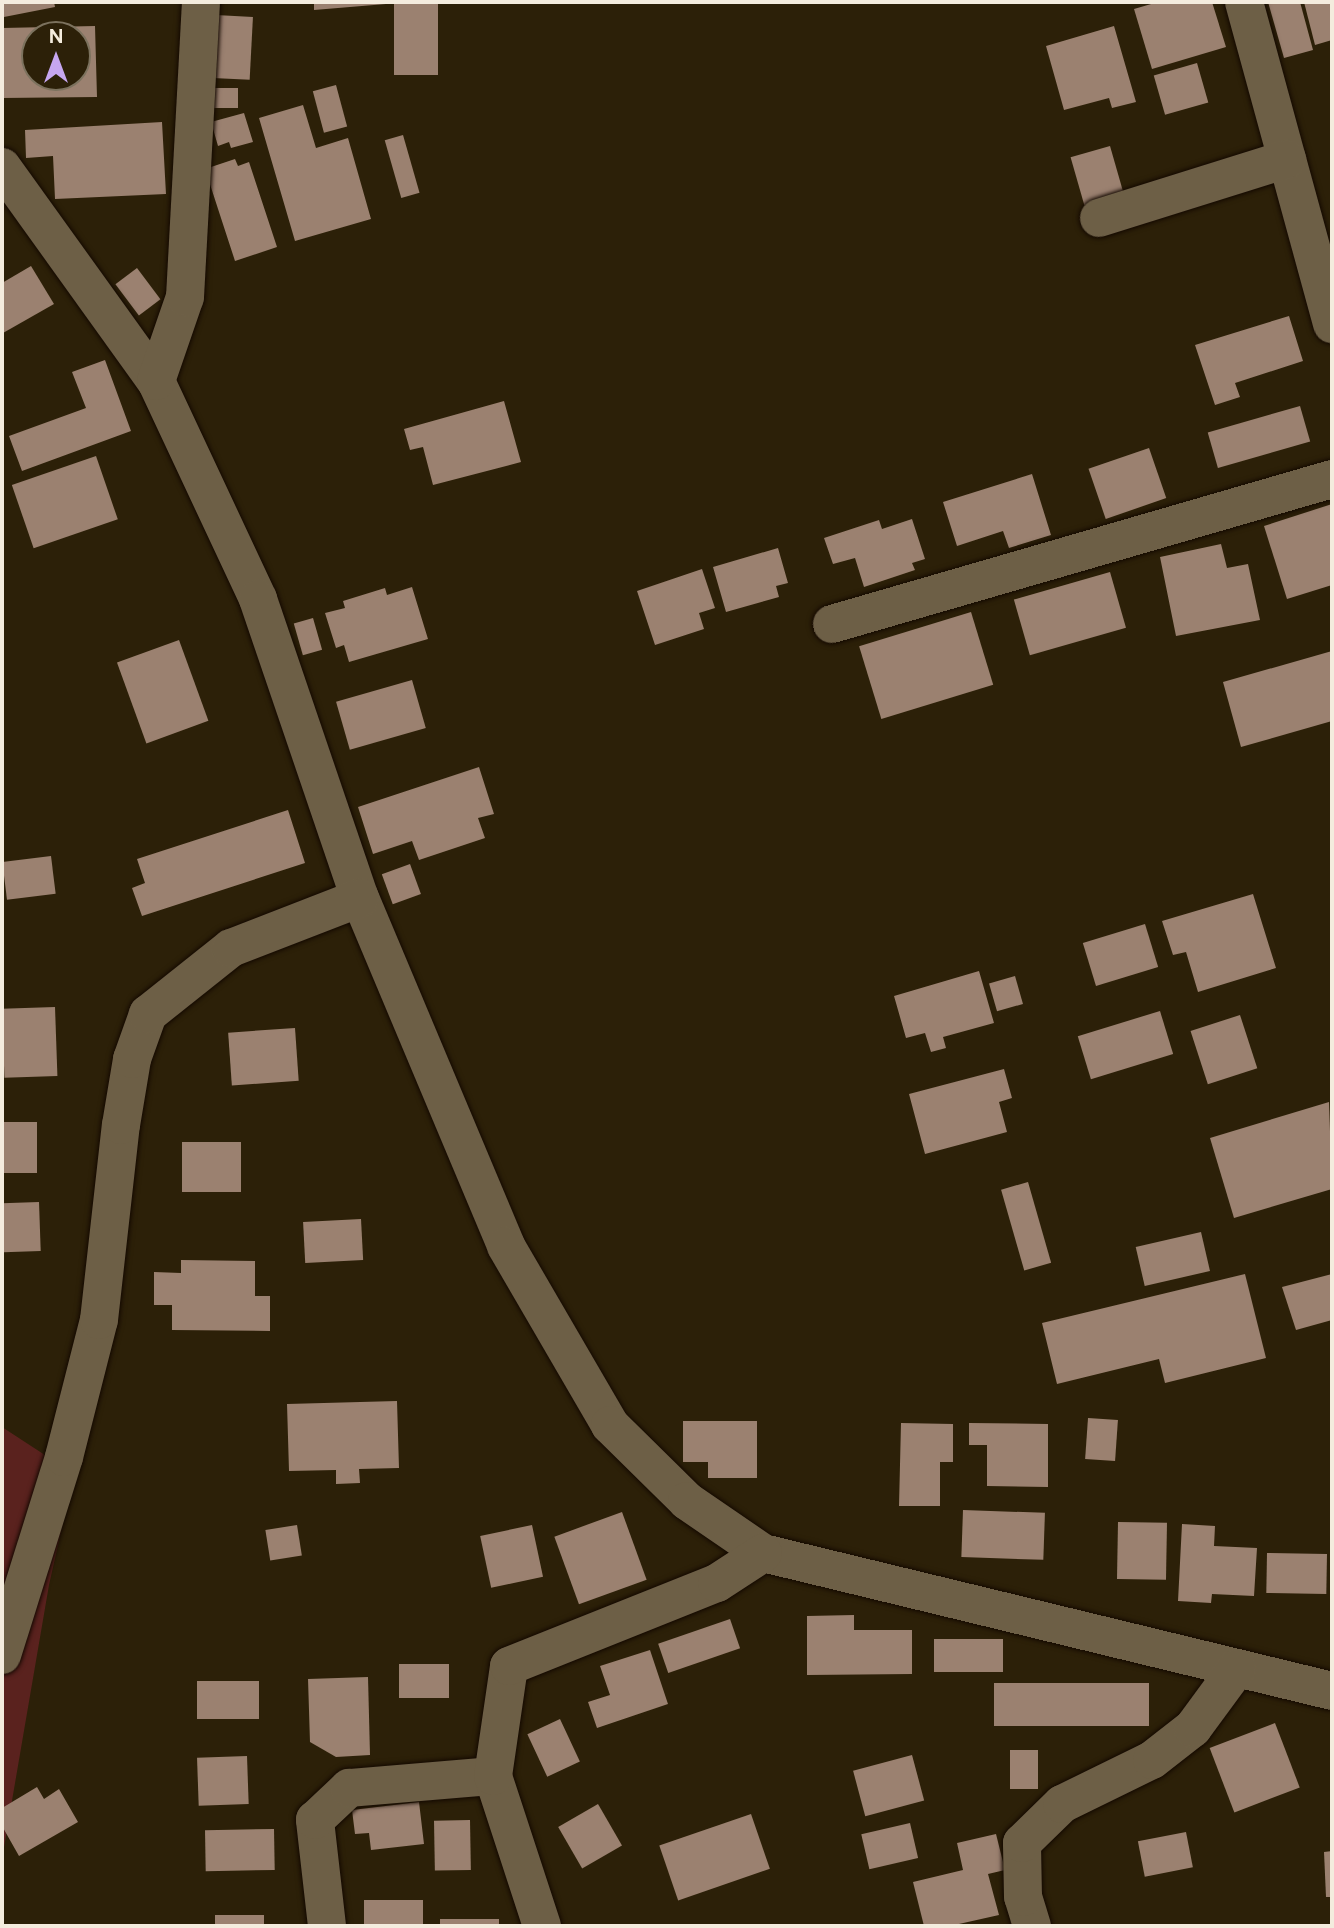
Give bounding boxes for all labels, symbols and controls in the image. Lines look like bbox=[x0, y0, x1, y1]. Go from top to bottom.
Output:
north arrow bbox=[21, 21, 91, 91]
text: N bbox=[49, 25, 63, 48]

